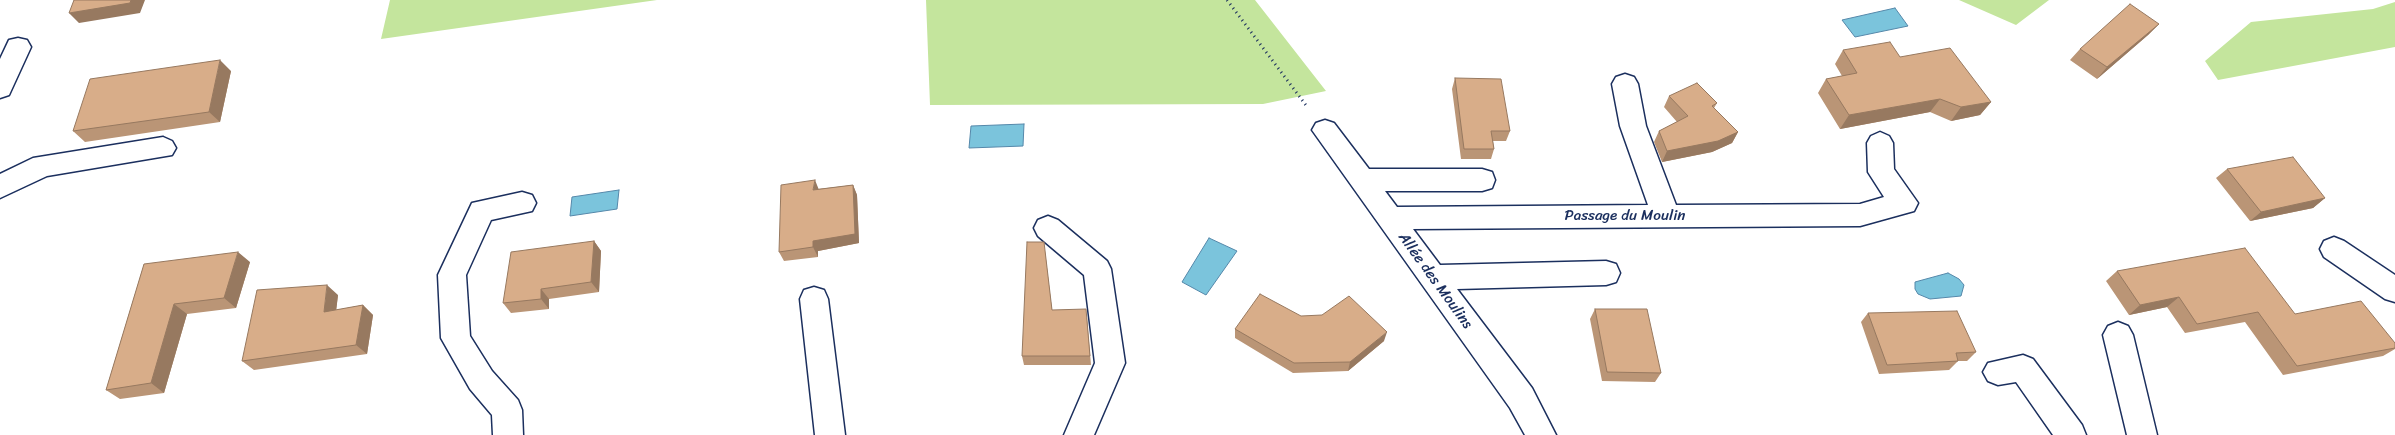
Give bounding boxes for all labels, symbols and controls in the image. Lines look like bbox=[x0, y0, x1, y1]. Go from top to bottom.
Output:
street label: Passage du Moulin bbox=[1565, 207, 1685, 225]
street label: Allée des Moulins bbox=[1394, 229, 1476, 333]

